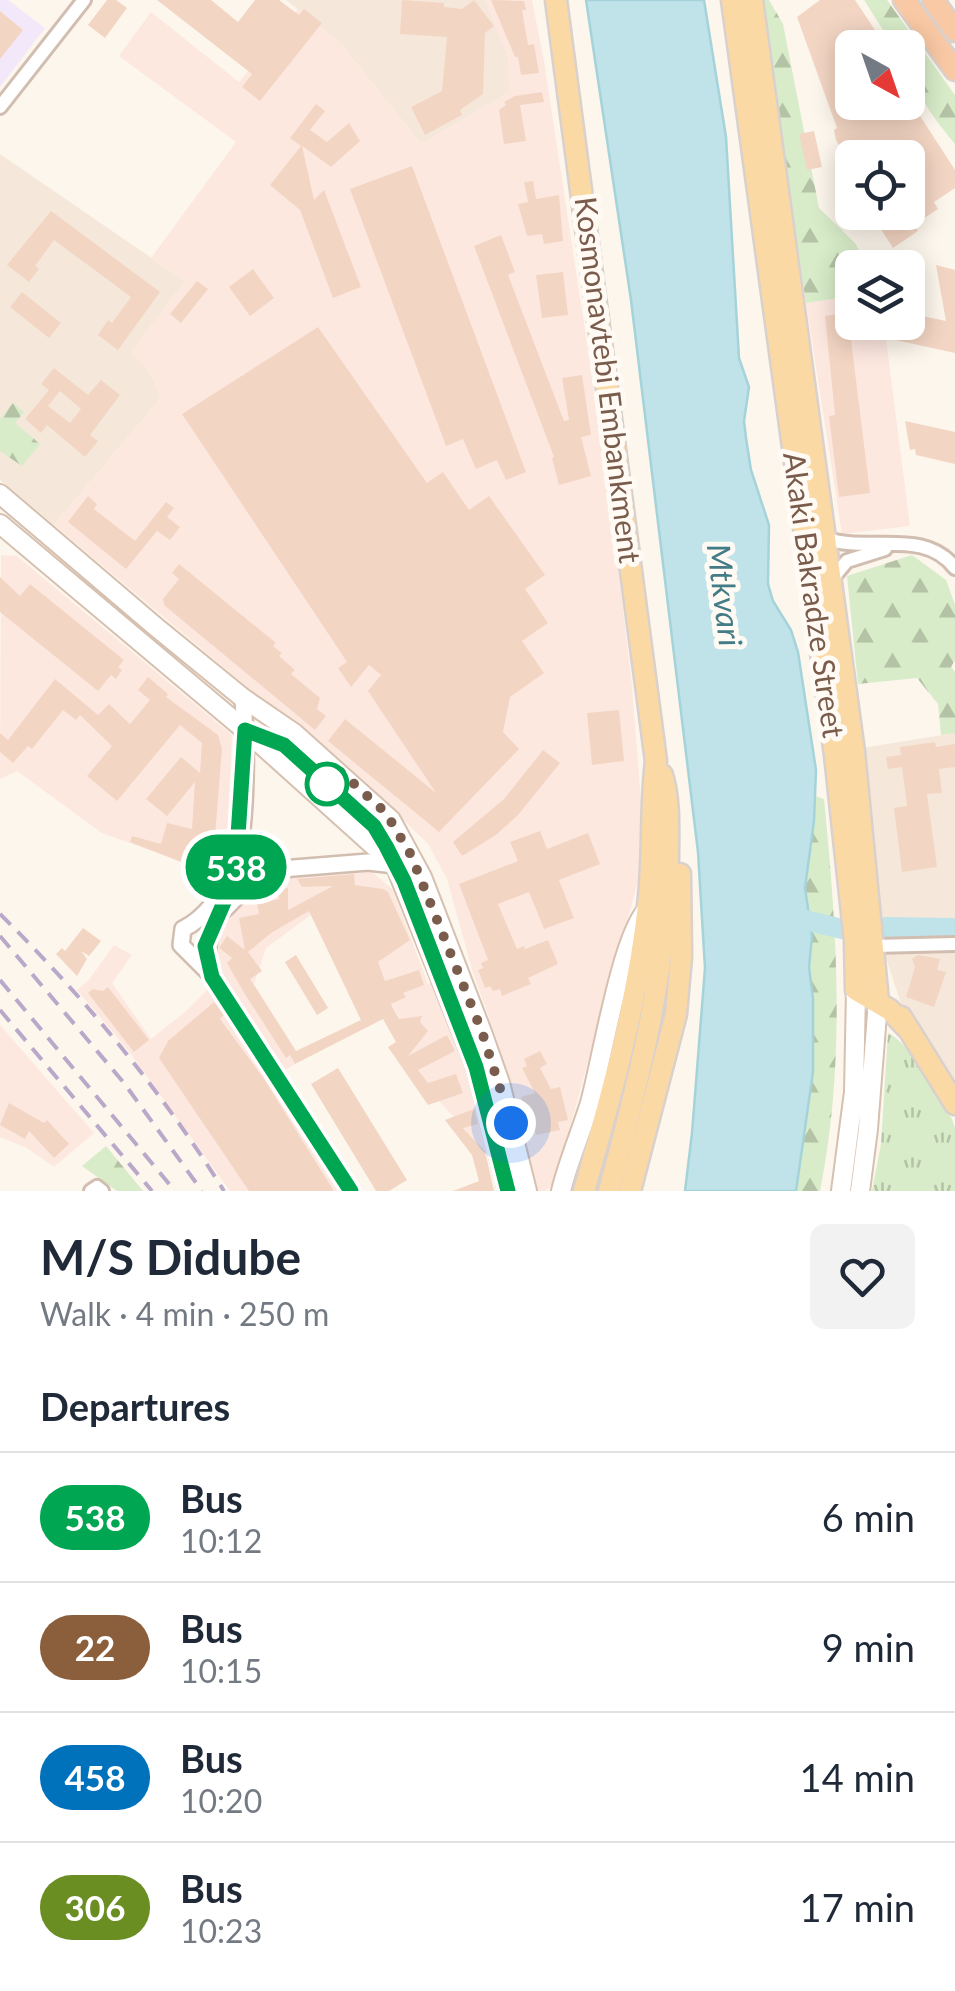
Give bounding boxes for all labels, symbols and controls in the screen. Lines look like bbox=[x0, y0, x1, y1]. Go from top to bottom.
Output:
north arrow bbox=[835, 30, 925, 120]
map controls bbox=[835, 30, 925, 340]
button: locate bbox=[835, 140, 925, 230]
street label: Kosmonavtebi Embankment bbox=[569, 195, 649, 565]
button: layers bbox=[835, 250, 925, 340]
street label: Akaki Bakradze Street bbox=[777, 450, 853, 740]
water label: Mtkvari bbox=[700, 541, 751, 648]
unlabelled marker bbox=[306, 763, 348, 805]
line badge: 538 bbox=[178, 834, 294, 900]
text: 538 bbox=[206, 846, 266, 888]
your location bbox=[486, 1098, 536, 1148]
button: heart bbox=[810, 1224, 915, 1329]
text: M/S Didube bbox=[40, 1228, 301, 1285]
text: Walk · 4 min · 250 m bbox=[40, 1294, 329, 1333]
text: Departures bbox=[40, 1383, 230, 1429]
text: Bus bbox=[180, 1475, 243, 1521]
text: 6 min bbox=[822, 1494, 915, 1540]
text: 538 bbox=[65, 1496, 125, 1538]
text: 10:12 bbox=[180, 1521, 262, 1560]
text: Bus bbox=[180, 1605, 243, 1651]
text: 9 min bbox=[822, 1624, 915, 1670]
text: 22 bbox=[75, 1626, 115, 1668]
text: 10:15 bbox=[180, 1651, 262, 1690]
text: Bus bbox=[180, 1735, 243, 1781]
text: 14 min bbox=[800, 1754, 915, 1800]
text: 458 bbox=[65, 1756, 125, 1798]
text: 10:20 bbox=[180, 1781, 262, 1820]
text: Bus bbox=[180, 1865, 243, 1911]
text: 17 min bbox=[800, 1884, 915, 1930]
text: 306 bbox=[65, 1886, 125, 1928]
text: 10:23 bbox=[180, 1911, 262, 1950]

